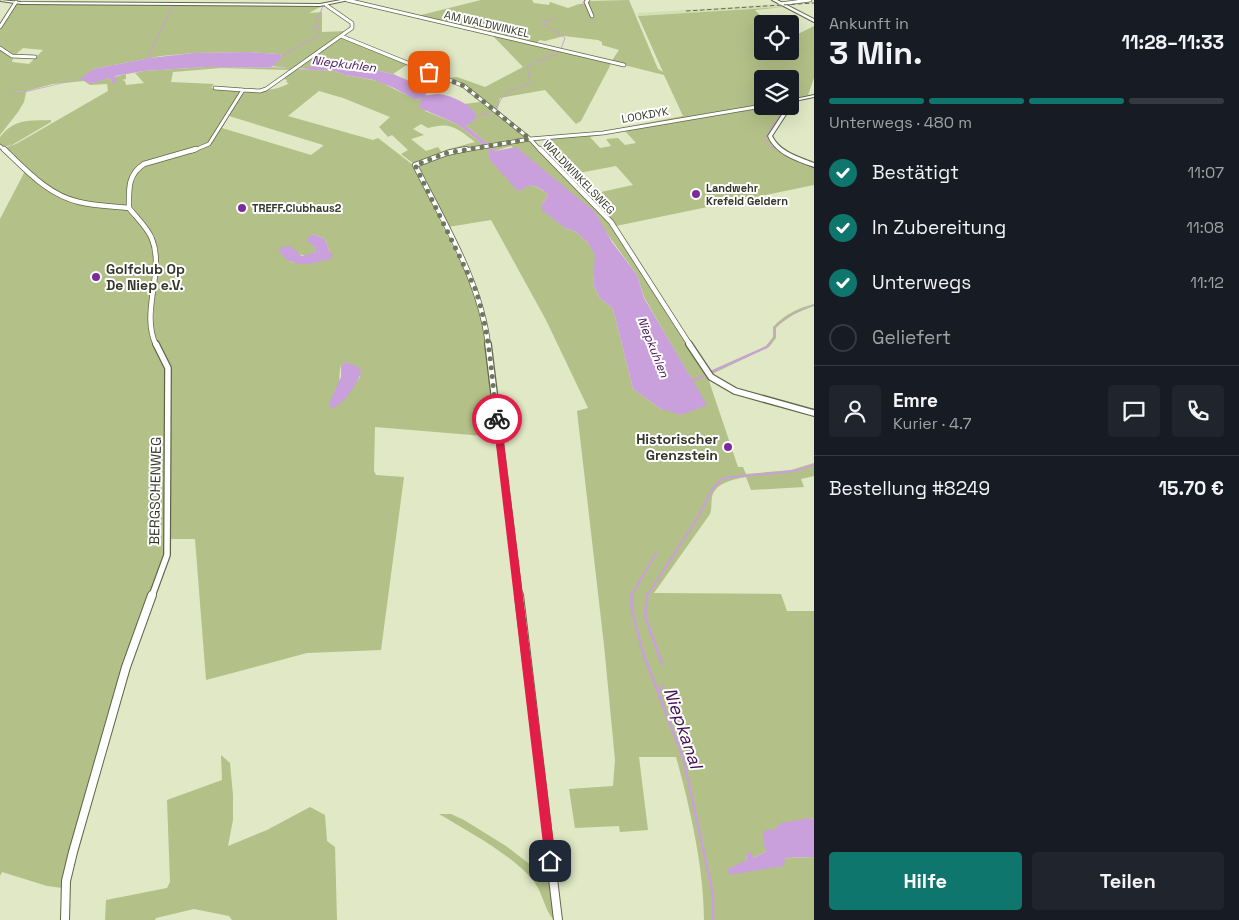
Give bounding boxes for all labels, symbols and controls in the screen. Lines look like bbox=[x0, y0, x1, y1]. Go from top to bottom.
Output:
street label: AM WALDWINKEL bbox=[443, 7, 531, 41]
text: Ankunft in bbox=[829, 13, 909, 34]
map controls bbox=[754, 15, 799, 115]
button: locate bbox=[754, 15, 799, 60]
text: 11:28–11:33 bbox=[1121, 30, 1224, 55]
text: 3 Min. bbox=[829, 33, 923, 73]
pin bbox=[408, 51, 450, 93]
water label: Niepkuhlen bbox=[311, 52, 378, 76]
icon: bag bbox=[415, 58, 443, 86]
button: layers bbox=[754, 70, 799, 115]
street label: LOOKDYK bbox=[620, 104, 670, 126]
text: Unterwegs · 480 m bbox=[829, 112, 972, 133]
street label: WALDWINKELSWEG bbox=[540, 137, 618, 217]
icon: check bbox=[829, 159, 857, 187]
text: Bestätigt bbox=[872, 160, 959, 185]
text: 11:07 bbox=[1188, 162, 1224, 183]
place label: Landwehr Krefeld Geldern bbox=[706, 181, 788, 208]
marker: Landwehr Krefeld Geldern bbox=[690, 188, 702, 200]
place label: TREFF.Clubhaus2 bbox=[252, 201, 342, 215]
marker: TREFF.Clubhaus2 bbox=[236, 202, 248, 214]
icon: check bbox=[829, 214, 857, 242]
text: In Zubereitung bbox=[872, 215, 1006, 240]
text: 11:08 bbox=[1186, 217, 1224, 238]
place label: Golfclub Op De Niep e.V. bbox=[106, 260, 185, 294]
icon: check bbox=[829, 269, 857, 297]
text: Unterwegs bbox=[872, 270, 971, 295]
marker: Golfclub Op De Niep e.V. bbox=[90, 271, 102, 283]
text: 11:12 bbox=[1190, 272, 1224, 293]
water label: Niepkuhlen bbox=[634, 314, 673, 380]
text: Geliefert bbox=[872, 325, 951, 350]
button: person bbox=[829, 385, 881, 437]
button: chat bbox=[1108, 385, 1160, 437]
button: phone bbox=[1172, 385, 1224, 437]
text: Emre bbox=[893, 388, 938, 413]
courier bbox=[472, 394, 522, 444]
icon: bike bbox=[483, 405, 511, 433]
text: Kurier · 4.7 bbox=[893, 413, 972, 434]
place label: Historischer Grenzstein bbox=[636, 430, 718, 464]
street label: BERGSCHENWEG bbox=[145, 437, 165, 545]
marker: Historischer Grenzstein bbox=[722, 441, 734, 453]
text: Bestellung #8249 bbox=[829, 476, 990, 501]
text: 15.70 € bbox=[1159, 476, 1224, 501]
water label: Niepkanal bbox=[659, 684, 709, 774]
pin bbox=[529, 840, 571, 882]
icon: home bbox=[536, 847, 564, 875]
button: Hilfe bbox=[829, 852, 1022, 910]
button: Teilen bbox=[1032, 852, 1224, 910]

